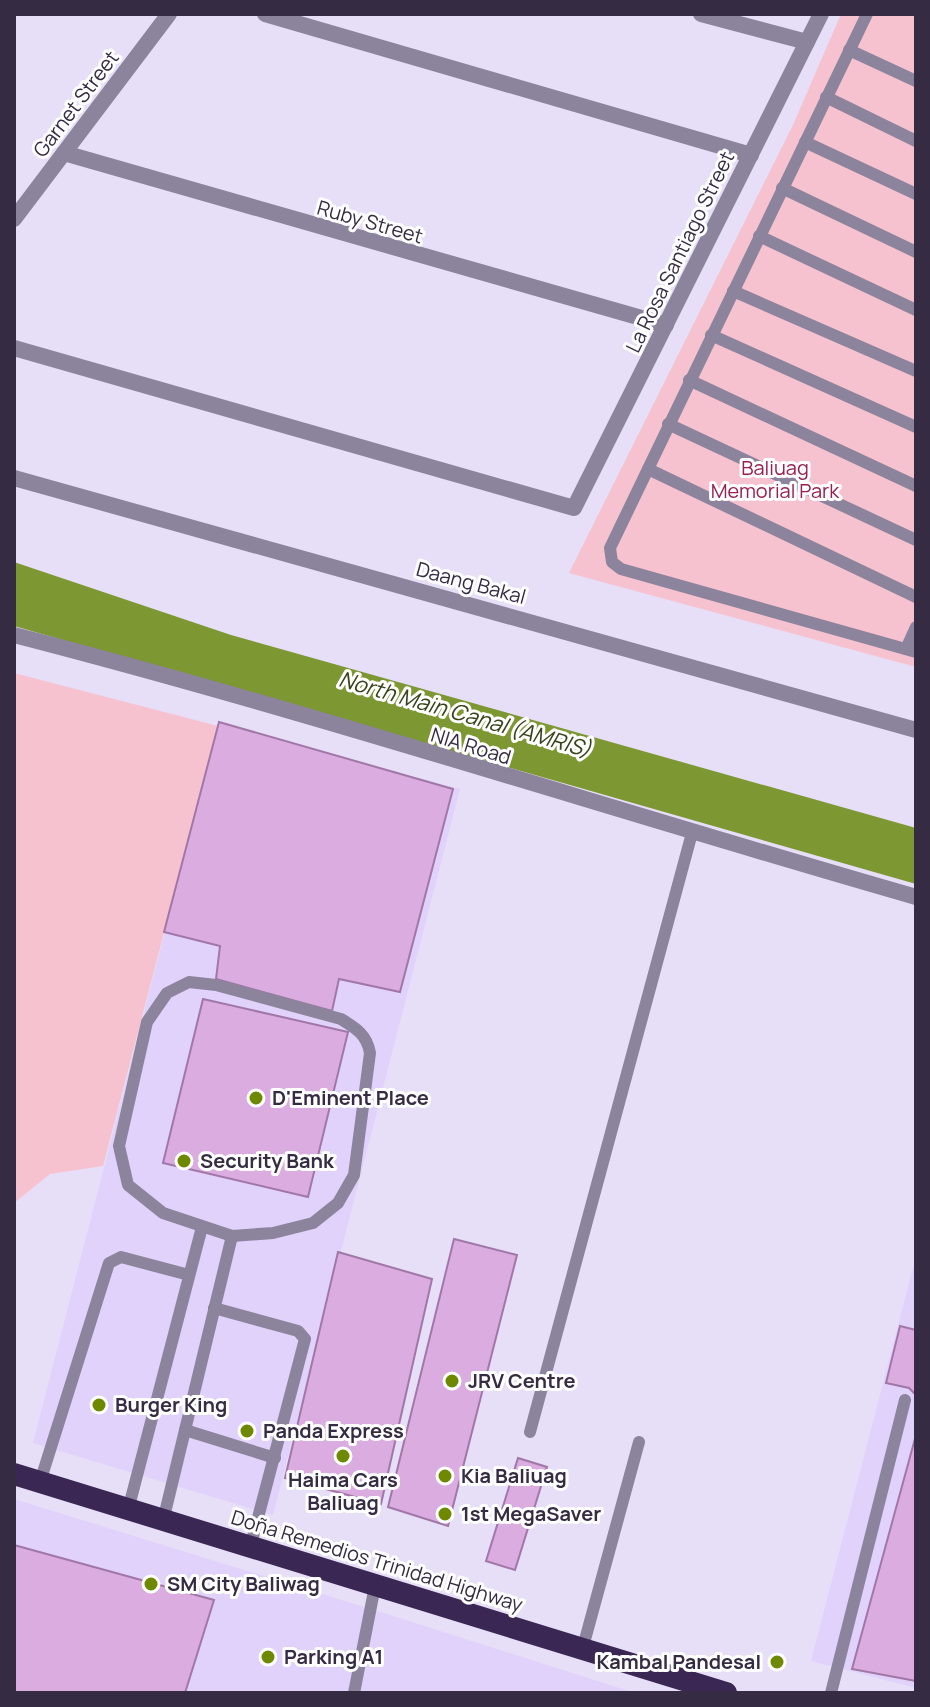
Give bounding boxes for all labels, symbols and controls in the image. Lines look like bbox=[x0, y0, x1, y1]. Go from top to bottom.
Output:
street label: Garnet Street bbox=[27, 45, 125, 162]
street label: La Rosa Santiago Street bbox=[619, 147, 740, 357]
street label: Ruby Street bbox=[314, 194, 426, 250]
park label: Baliuag Memorial Park bbox=[711, 454, 840, 504]
street label: Daang Bakal bbox=[413, 555, 529, 610]
water label: North Main Canal (AMRIS) bbox=[336, 664, 594, 764]
street label: NIA Road bbox=[428, 721, 515, 770]
place label: D'Eminent Place bbox=[272, 1084, 429, 1111]
marker: D'Eminent Place bbox=[247, 1089, 265, 1107]
place label: Security Bank bbox=[200, 1147, 335, 1174]
marker: Security Bank bbox=[175, 1152, 193, 1170]
place label: JRV Centre bbox=[468, 1367, 576, 1394]
marker: JRV Centre bbox=[443, 1372, 461, 1390]
place label: Burger King bbox=[115, 1391, 227, 1418]
marker: Burger King bbox=[90, 1396, 108, 1414]
place label: Panda Express bbox=[263, 1417, 404, 1444]
marker: Panda Express bbox=[238, 1422, 256, 1440]
marker: Haima Cars Baliuag bbox=[334, 1447, 352, 1465]
place label: Kia Baliuag bbox=[461, 1462, 567, 1489]
place label: Haima Cars Baliuag bbox=[288, 1466, 398, 1516]
marker: Kia Baliuag bbox=[436, 1467, 454, 1485]
place label: 1st MegaSaver bbox=[461, 1500, 601, 1527]
street label: Doña Remedios Trinidad Highway bbox=[228, 1503, 527, 1618]
marker: 1st MegaSaver bbox=[436, 1505, 454, 1523]
place label: SM City Baliwag bbox=[167, 1570, 320, 1597]
marker: SM City Baliwag bbox=[142, 1575, 160, 1593]
place label: Parking A1 bbox=[284, 1643, 383, 1670]
marker: Parking A1 bbox=[259, 1648, 277, 1666]
place label: Kambal Pandesal bbox=[596, 1648, 761, 1675]
marker: Kambal Pandesal bbox=[768, 1653, 786, 1671]

